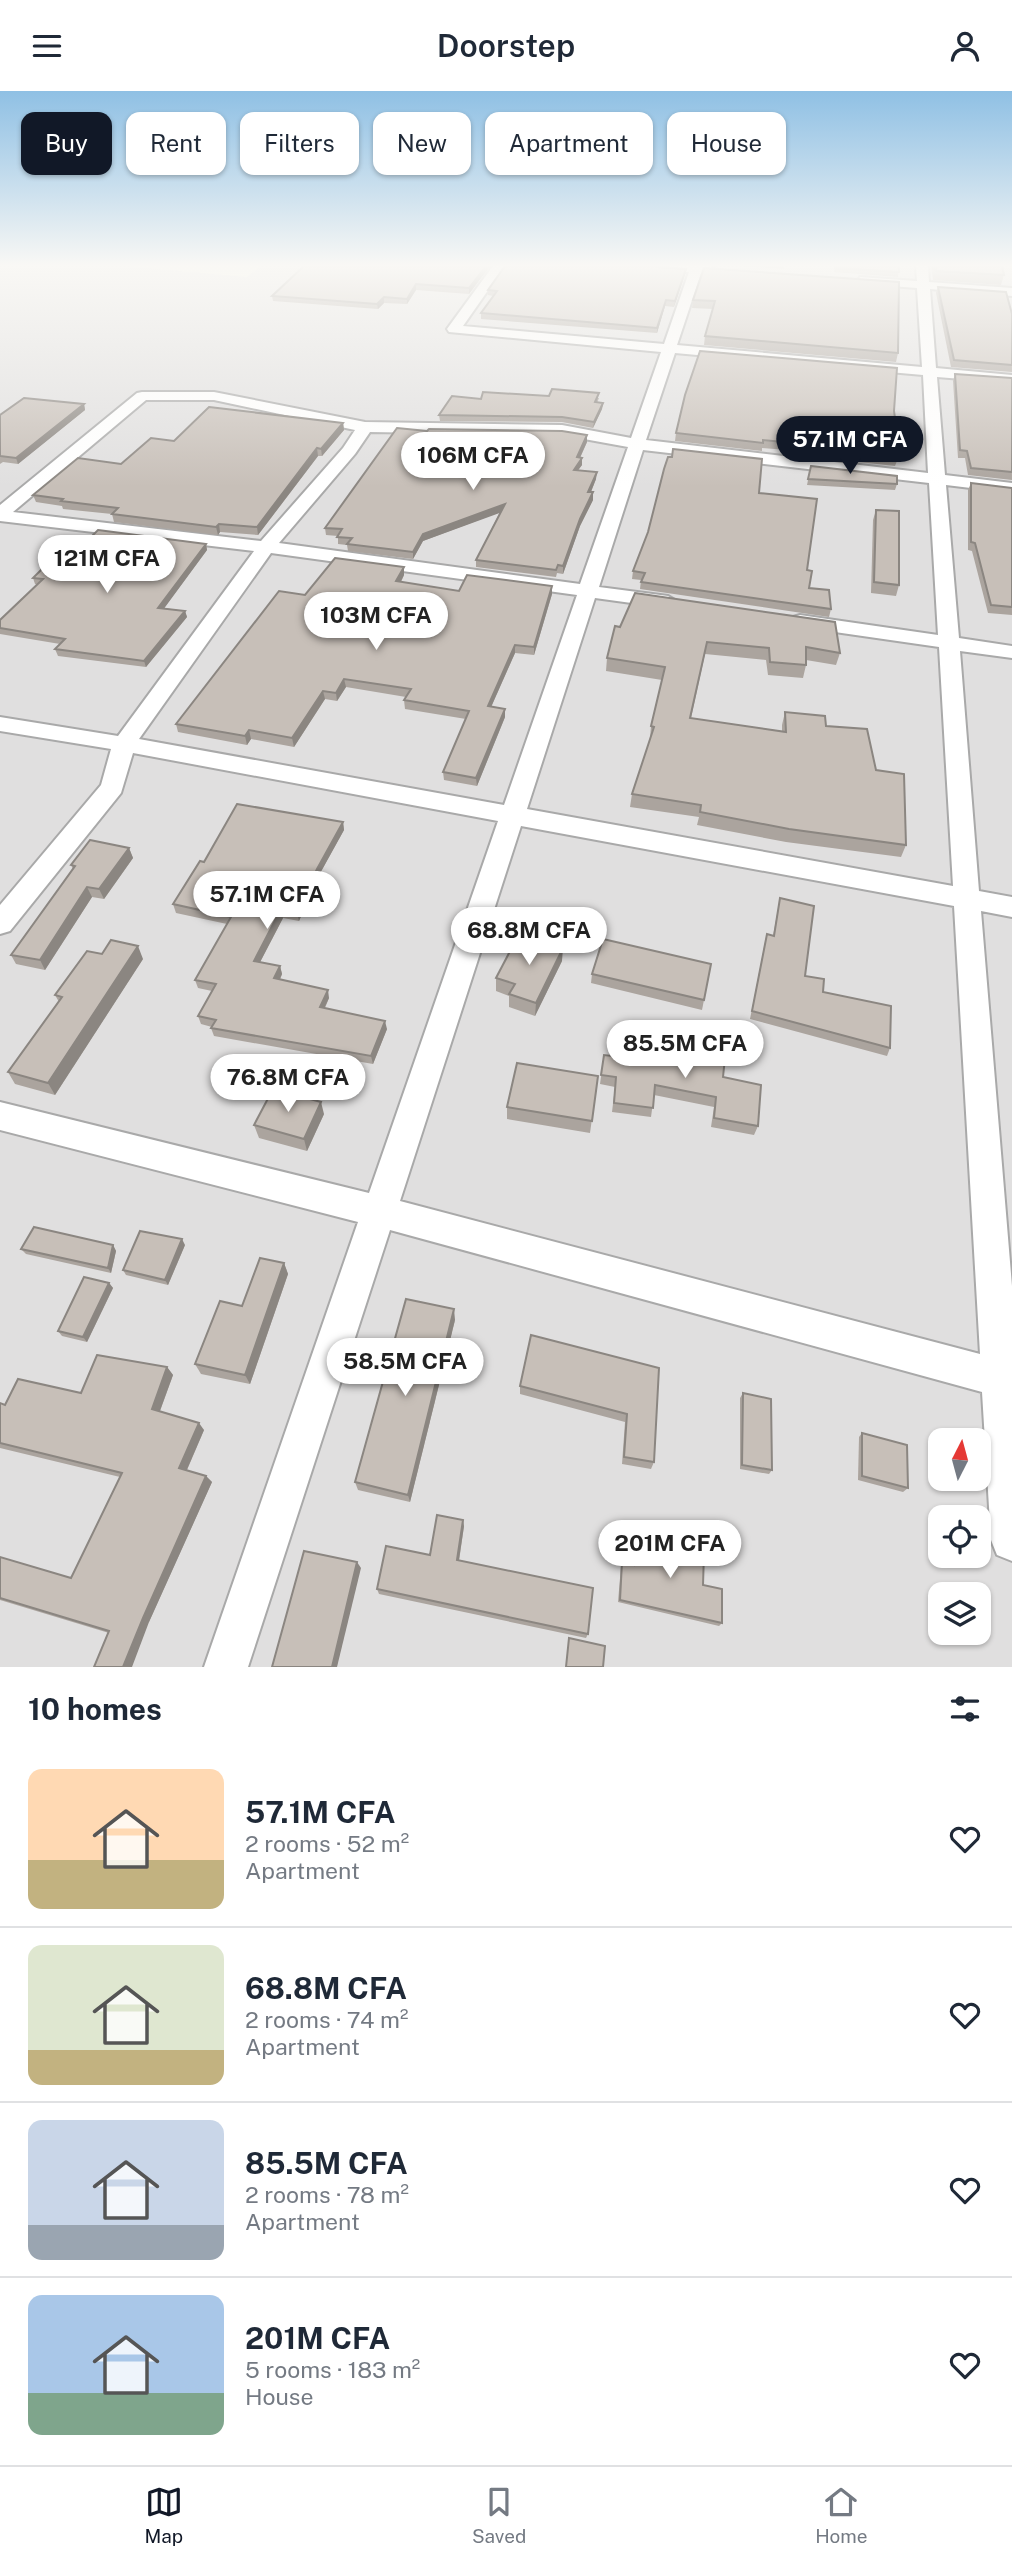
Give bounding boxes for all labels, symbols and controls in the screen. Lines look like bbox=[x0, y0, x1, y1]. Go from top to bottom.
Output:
icon: menu bbox=[28, 27, 66, 65]
text: Doorstep bbox=[437, 27, 575, 64]
icon: person bbox=[946, 27, 984, 65]
chip: Buy bbox=[21, 112, 112, 175]
chip: Rent bbox=[126, 112, 226, 175]
chip: Filters bbox=[240, 112, 359, 175]
chip: New bbox=[373, 112, 471, 175]
chip: Apartment bbox=[485, 112, 653, 175]
chip: House bbox=[667, 112, 786, 175]
pin: 57.1M CFA bbox=[770, 417, 930, 476]
text: 57.1M CFA bbox=[792, 425, 908, 452]
pin: 106M CFA bbox=[401, 433, 545, 492]
text: 106M CFA bbox=[417, 441, 529, 468]
pin: 121M CFA bbox=[35, 535, 179, 595]
text: 121M CFA bbox=[54, 544, 160, 571]
pin: 103M CFA bbox=[304, 593, 448, 652]
text: 103M CFA bbox=[320, 601, 432, 628]
pin: 57.1M CFA bbox=[187, 871, 347, 931]
text: 57.1M CFA bbox=[209, 880, 325, 907]
pin: 68.8M CFA bbox=[449, 907, 609, 967]
text: 68.8M CFA bbox=[467, 916, 591, 943]
pin: 85.5M CFA bbox=[605, 1021, 765, 1080]
text: 85.5M CFA bbox=[623, 1029, 747, 1056]
pin: 76.8M CFA bbox=[208, 1055, 368, 1114]
text: 76.8M CFA bbox=[226, 1063, 350, 1090]
pin: 58.5M CFA bbox=[325, 1339, 485, 1398]
text: 58.5M CFA bbox=[343, 1347, 467, 1374]
north arrow bbox=[928, 1428, 990, 1491]
map controls bbox=[928, 1428, 991, 1645]
button: locate bbox=[928, 1505, 991, 1568]
pin: 201M CFA bbox=[598, 1521, 742, 1580]
text: 201M CFA bbox=[614, 1529, 726, 1556]
button: layers bbox=[928, 1582, 991, 1645]
icon: filters bbox=[946, 1690, 984, 1728]
text: 10 homes bbox=[28, 1691, 162, 1727]
text: 57.1M CFA bbox=[245, 1794, 396, 1830]
icon: home bbox=[84, 1797, 168, 1881]
icon: heart bbox=[946, 1820, 984, 1858]
text: 2 rooms · 52 m² bbox=[245, 1830, 409, 1857]
text: Apartment bbox=[245, 1857, 360, 1884]
text: 68.8M CFA bbox=[245, 1970, 407, 2006]
icon: home bbox=[84, 1973, 168, 2057]
icon: heart bbox=[946, 1996, 984, 2034]
text: 2 rooms · 74 m² bbox=[245, 2006, 408, 2033]
text: Apartment bbox=[245, 2033, 360, 2060]
text: 85.5M CFA bbox=[245, 2145, 408, 2181]
icon: home bbox=[84, 2148, 168, 2232]
icon: heart bbox=[946, 2171, 984, 2209]
text: 2 rooms · 78 m² bbox=[245, 2181, 409, 2208]
text: Apartment bbox=[245, 2208, 360, 2235]
text: 201M CFA bbox=[245, 2320, 390, 2356]
icon: home bbox=[84, 2323, 168, 2407]
icon: heart bbox=[946, 2346, 984, 2384]
text: 5 rooms · 183 m² bbox=[245, 2356, 420, 2383]
text: House bbox=[245, 2383, 313, 2410]
tab: Map bbox=[144, 2483, 183, 2547]
tab: Saved bbox=[472, 2483, 526, 2547]
tab: Home bbox=[815, 2483, 868, 2547]

